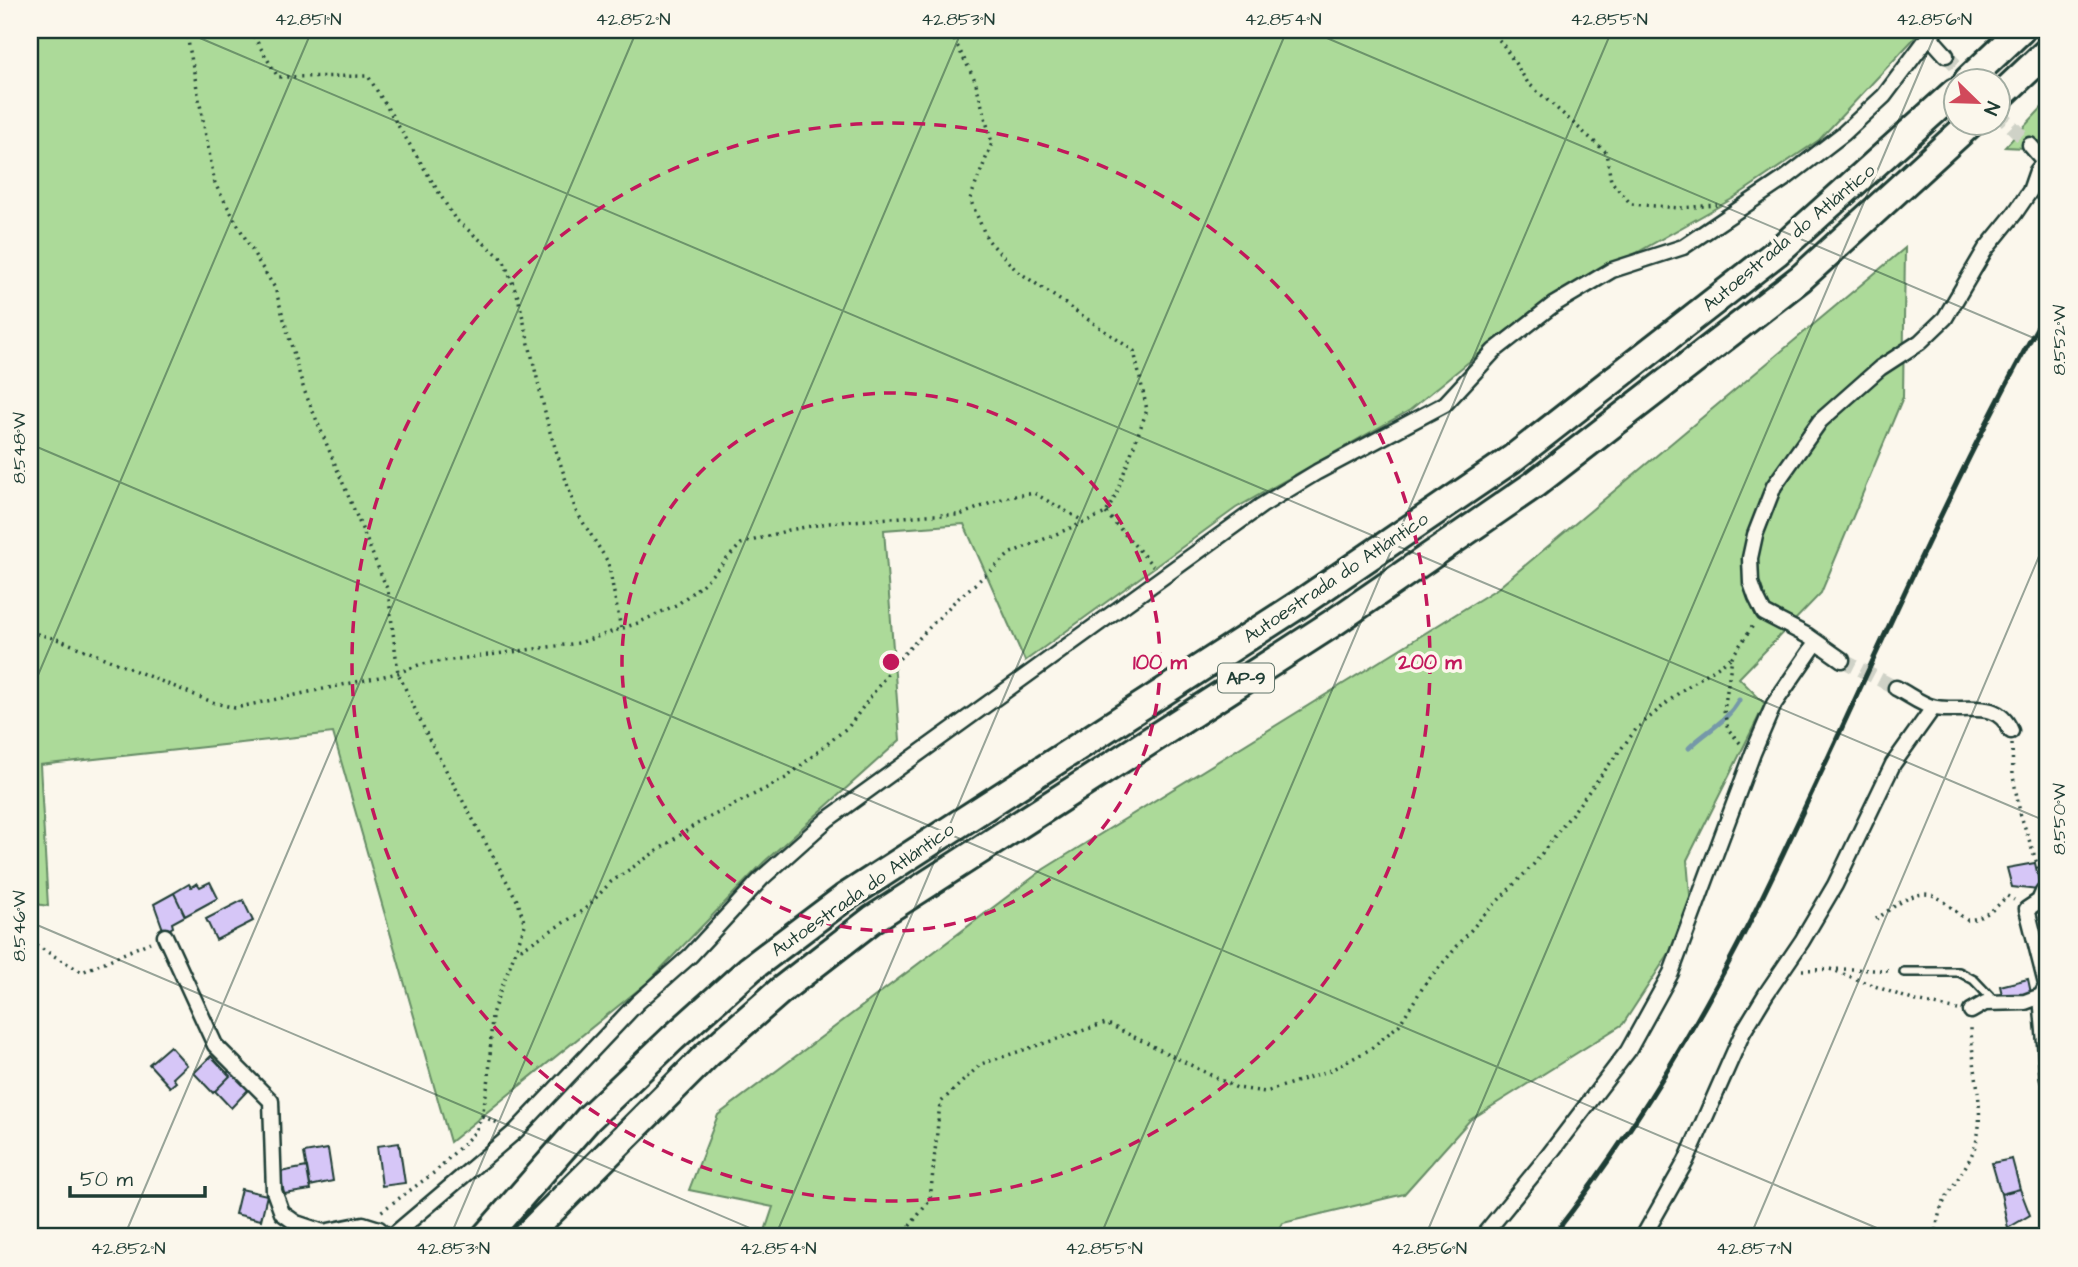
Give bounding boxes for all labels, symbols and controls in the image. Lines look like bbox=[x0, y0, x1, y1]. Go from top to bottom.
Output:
text: 42.851°N bbox=[274, 7, 342, 32]
text: 42.852°N bbox=[595, 7, 671, 32]
text: 42.853°N bbox=[921, 7, 995, 32]
text: 42.854°N bbox=[1245, 7, 1322, 32]
text: 42.855°N bbox=[1570, 7, 1648, 32]
text: 42.856°N bbox=[1896, 7, 1972, 32]
north arrow bbox=[1941, 66, 2011, 136]
text: N bbox=[1976, 97, 2006, 119]
street label: Autoestrada do Atlántico bbox=[1697, 157, 1881, 318]
text: 8.552°W bbox=[2047, 304, 2072, 375]
text: 8.548°W bbox=[7, 412, 32, 484]
street label: Autoestrada do Atlántico bbox=[1238, 506, 1434, 650]
text: 100 m bbox=[1133, 648, 1188, 677]
text: 200 m bbox=[1397, 648, 1462, 677]
centre of rings bbox=[879, 650, 903, 674]
road number: AP-9 bbox=[1218, 664, 1274, 692]
text: 8.550°W bbox=[2047, 783, 2072, 855]
street label: Autoestrada do Atlántico bbox=[766, 816, 960, 964]
text: 8.546°W bbox=[7, 890, 32, 962]
scale bar bbox=[70, 1155, 205, 1199]
text: 50 m bbox=[80, 1165, 134, 1194]
text: 42.852°N bbox=[90, 1236, 166, 1261]
text: 42.853°N bbox=[416, 1236, 490, 1261]
text: 42.854°N bbox=[740, 1236, 817, 1261]
text: 42.855°N bbox=[1065, 1236, 1143, 1261]
text: 42.856°N bbox=[1391, 1236, 1467, 1261]
text: 42.857°N bbox=[1716, 1236, 1792, 1261]

